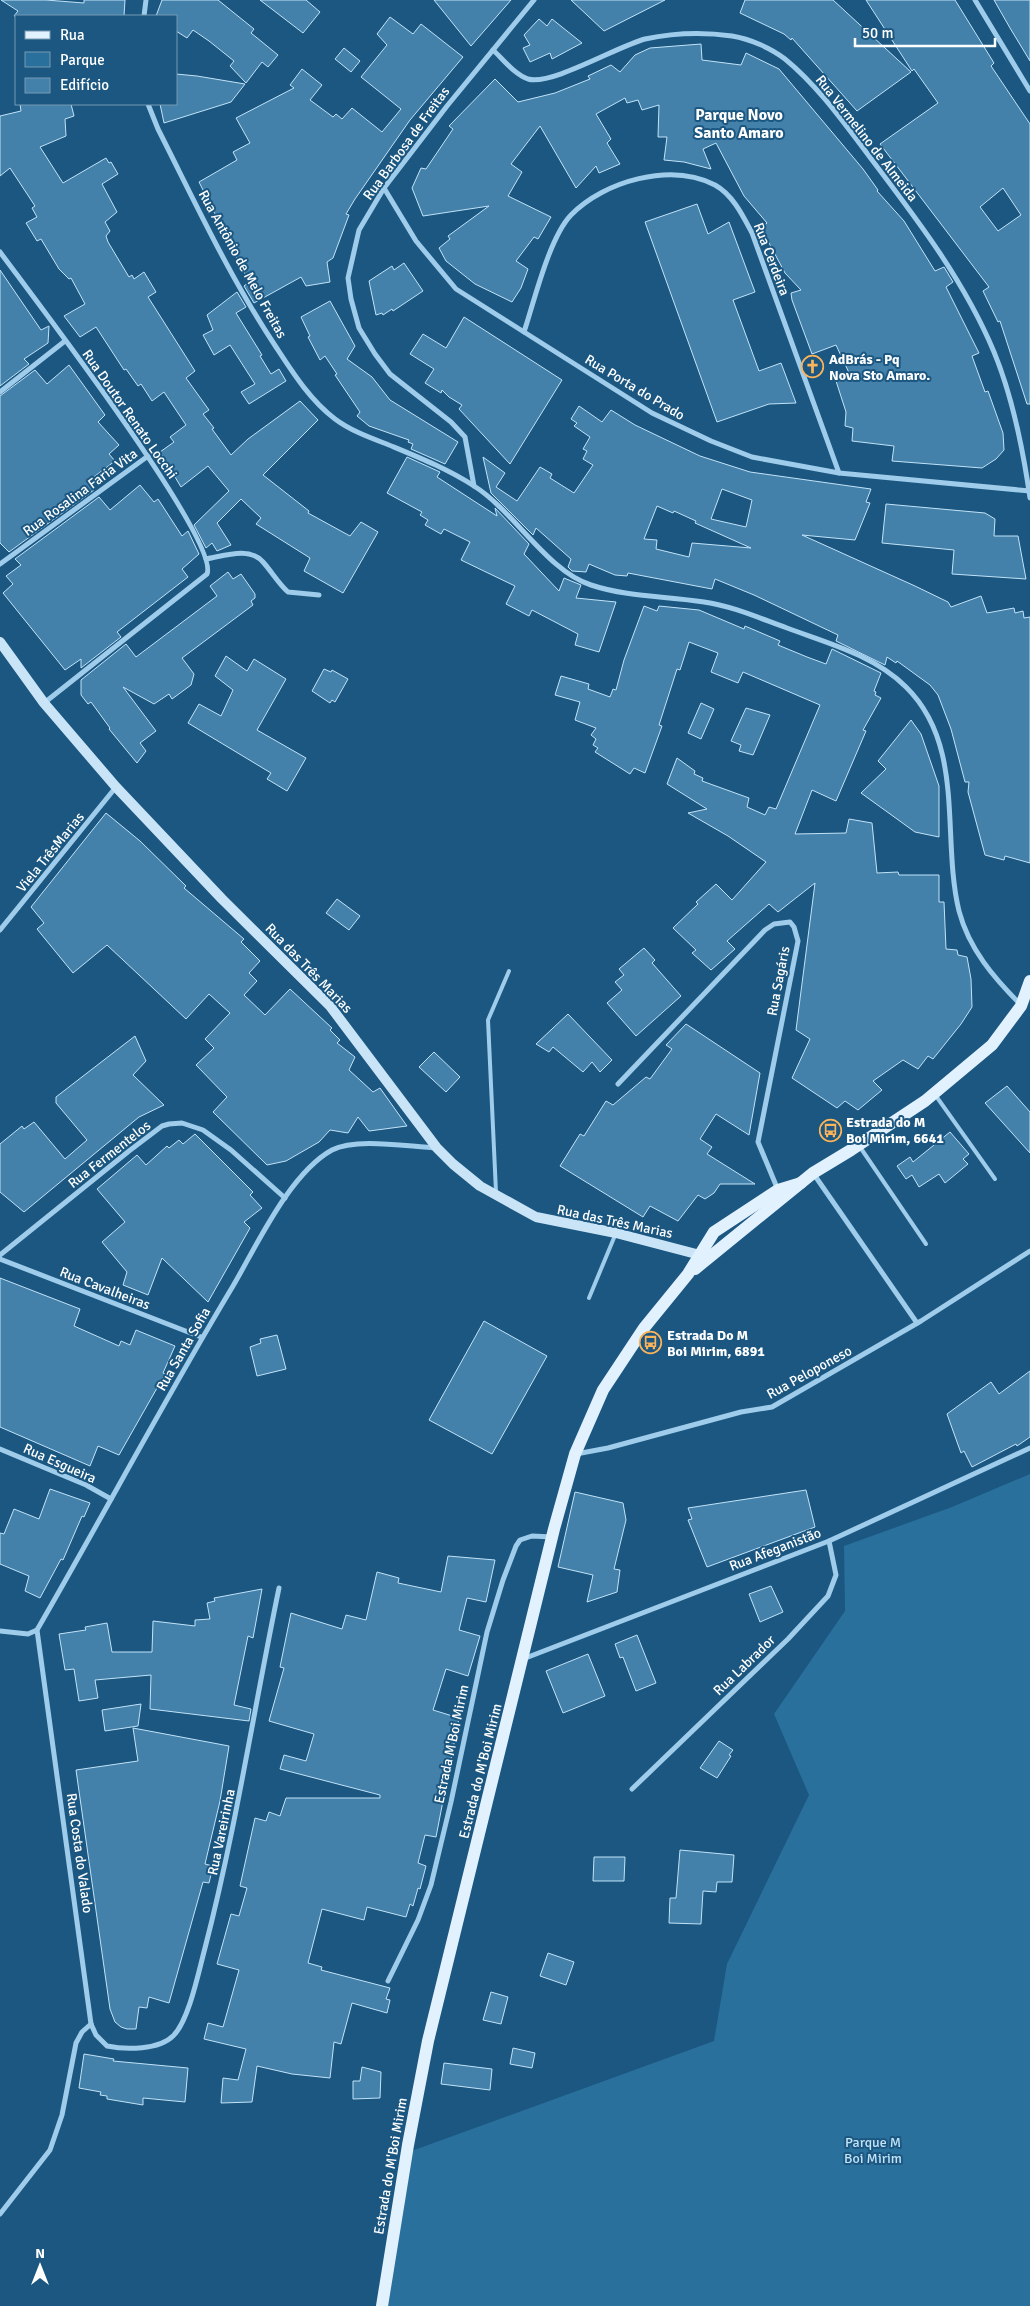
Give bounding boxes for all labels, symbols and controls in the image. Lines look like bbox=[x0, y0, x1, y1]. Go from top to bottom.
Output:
legend bbox=[15, 15, 178, 105]
scale bar bbox=[855, 15, 995, 47]
text: 50 m bbox=[862, 24, 893, 42]
text: Rua bbox=[60, 26, 85, 44]
text: Parque bbox=[60, 51, 105, 69]
street label: Rua Vermelino de Almeida bbox=[812, 72, 921, 205]
text: Edifício bbox=[60, 76, 109, 94]
street label: Rua Barbosa de Freitas bbox=[360, 83, 453, 203]
district label: Parque Novo Santo Amaro bbox=[694, 105, 784, 143]
street label: Rua Antônio de Melo Freitas bbox=[195, 187, 290, 341]
street label: Rua Cerdeira bbox=[750, 220, 793, 298]
street label: Rua Doutor Renato Locchi bbox=[78, 346, 181, 482]
street label: Rua Porta do Prado bbox=[582, 351, 688, 424]
place label: AdBrás - Pq Nova Sto Amaro. bbox=[829, 351, 930, 384]
church icon: AdBrás - Pq Nova Sto Amaro. bbox=[801, 355, 825, 379]
street label: Rua Rosalina Faria Vita bbox=[20, 445, 141, 540]
street label: Viela TrêsMarias bbox=[13, 809, 88, 896]
street label: Rua das Três Marias bbox=[262, 920, 356, 1017]
street label: Rua Sagáris bbox=[763, 945, 794, 1017]
place label: Estrada do M Boi Mirim, 6641 bbox=[846, 1114, 944, 1147]
street label: Rua Fermentelos bbox=[65, 1117, 154, 1192]
bus stop icon: Estrada do M Boi Mirim, 6641 bbox=[818, 1118, 842, 1142]
street label: Rua das Três Marias bbox=[556, 1201, 674, 1242]
street label: Rua Cavalheiras bbox=[57, 1263, 152, 1314]
street label: Rua Santa Sofia bbox=[153, 1304, 214, 1394]
place label: Estrada Do M Boi Mirim, 6891 bbox=[667, 1327, 765, 1360]
bus stop icon: Estrada Do M Boi Mirim, 6891 bbox=[639, 1331, 663, 1355]
street label: Rua Peloponeso bbox=[764, 1342, 855, 1403]
street label: Rua Esgueira bbox=[21, 1440, 99, 1487]
street label: Rua Afeganistão bbox=[727, 1524, 824, 1575]
street label: Rua Labrador bbox=[710, 1631, 779, 1699]
street label: Estrada M'Boi Mirim bbox=[431, 1683, 472, 1805]
street label: Estrada do M'Boi Mirim bbox=[455, 1702, 506, 1840]
street label: Rua Vareirinha bbox=[204, 1787, 239, 1877]
street label: Rua Costa do Valado bbox=[63, 1792, 96, 1914]
street label: Estrada do M'Boi Mirim bbox=[370, 2096, 411, 2236]
park label: Parque M Boi Mirim bbox=[844, 2134, 902, 2167]
north arrow bbox=[15, 2241, 65, 2291]
text: N bbox=[35, 2245, 45, 2262]

